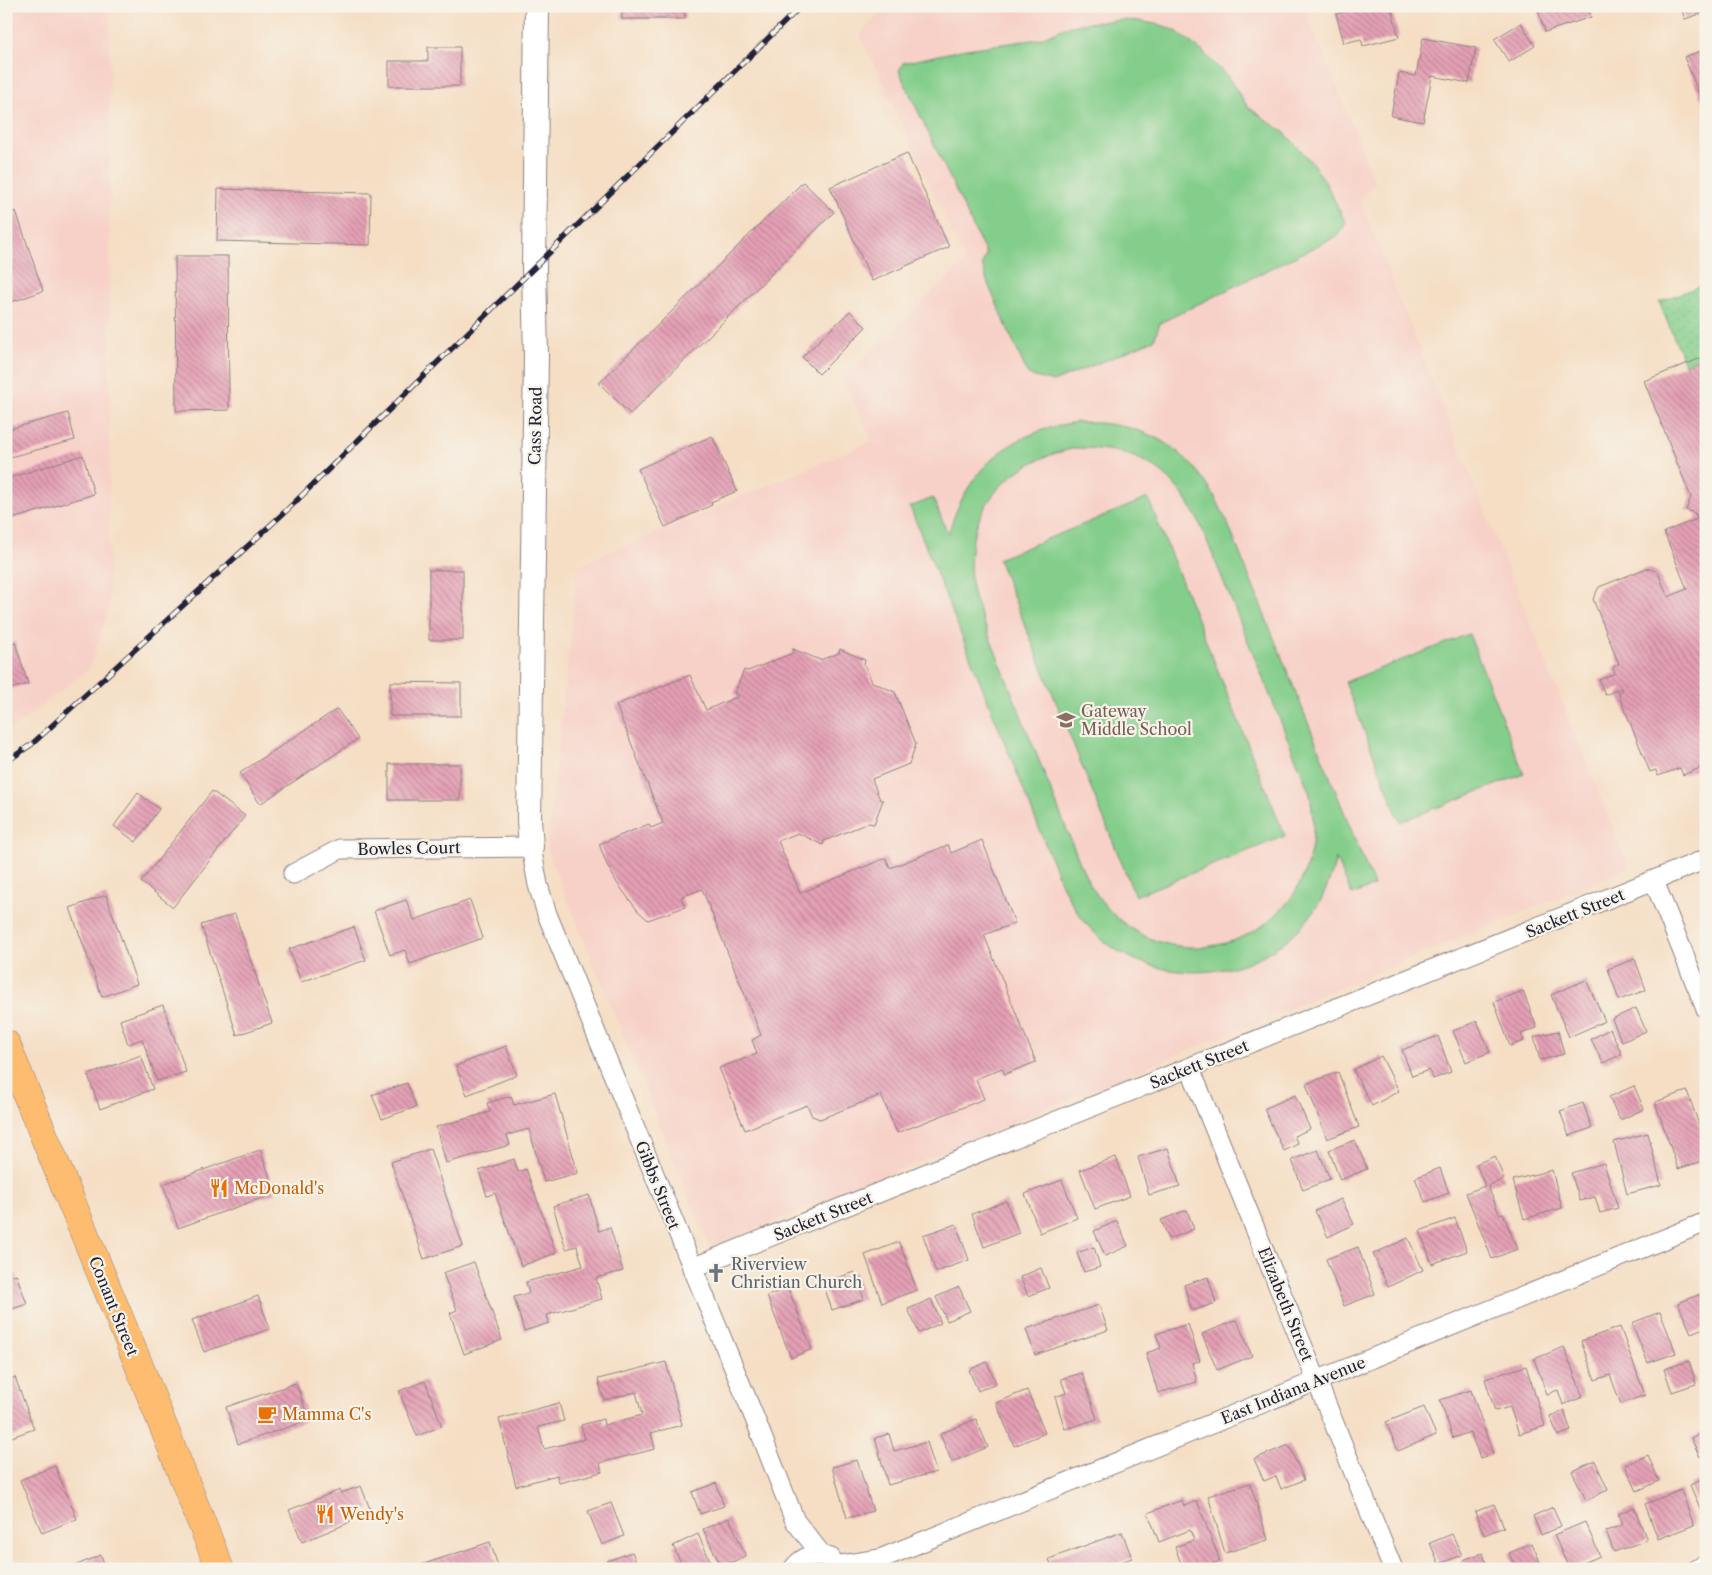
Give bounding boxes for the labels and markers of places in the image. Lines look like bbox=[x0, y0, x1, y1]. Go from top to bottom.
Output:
place label: Gateway Middle School bbox=[1081, 701, 1192, 739]
school or university icon: Gateway Middle School bbox=[1055, 709, 1077, 731]
restaurant icon: McDonald's bbox=[208, 1177, 230, 1199]
place label: McDonald's bbox=[234, 1178, 324, 1198]
place label: Riverview Christian Church bbox=[731, 1254, 862, 1292]
church icon: Riverview Christian Church bbox=[705, 1262, 727, 1284]
cafe icon: Mamma C's bbox=[256, 1403, 278, 1425]
place label: Mamma C's bbox=[282, 1404, 371, 1424]
restaurant icon: Wendy's bbox=[314, 1503, 336, 1525]
place label: Wendy's bbox=[339, 1504, 404, 1524]

